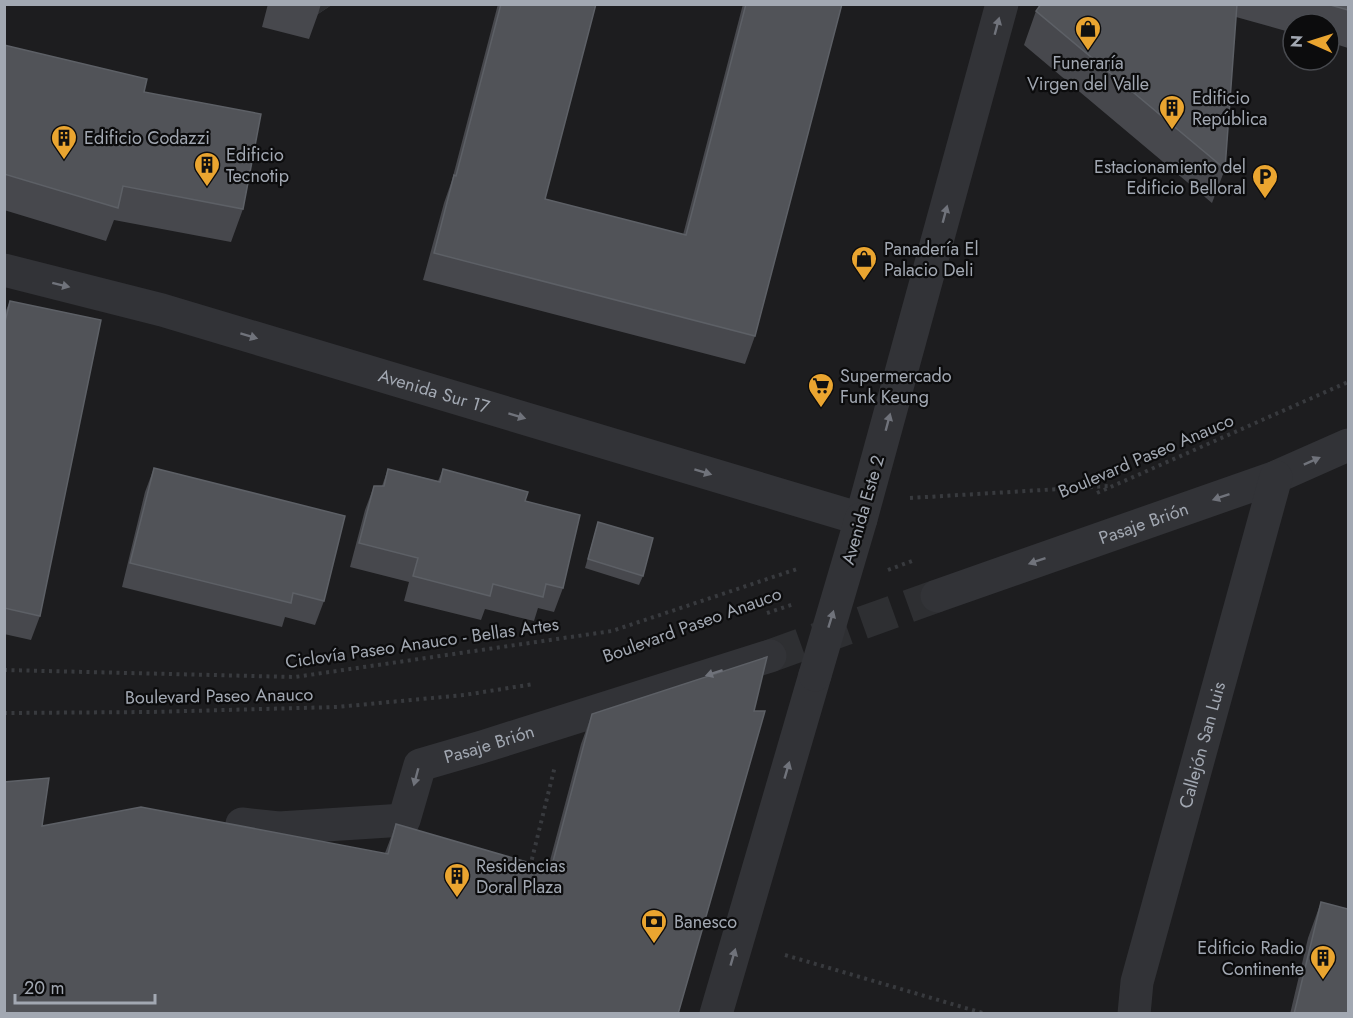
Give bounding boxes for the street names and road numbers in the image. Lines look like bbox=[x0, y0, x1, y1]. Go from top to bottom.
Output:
street label: Avenida Sur 17 bbox=[375, 362, 493, 420]
street label: Boulevard Paseo Anauco bbox=[1054, 407, 1238, 505]
street label: Avenida Este 2 bbox=[835, 452, 891, 568]
street label: Pasaje Brión bbox=[1095, 496, 1192, 551]
street label: Boulevard Paseo Anauco bbox=[599, 580, 785, 669]
street label: Ciclovía Paseo Anauco - Bellas Artes bbox=[284, 611, 560, 675]
street label: Callejón San Luis bbox=[1172, 679, 1232, 811]
street label: Boulevard Paseo Anauco bbox=[125, 681, 314, 711]
street label: Pasaje Brión bbox=[441, 718, 538, 770]

